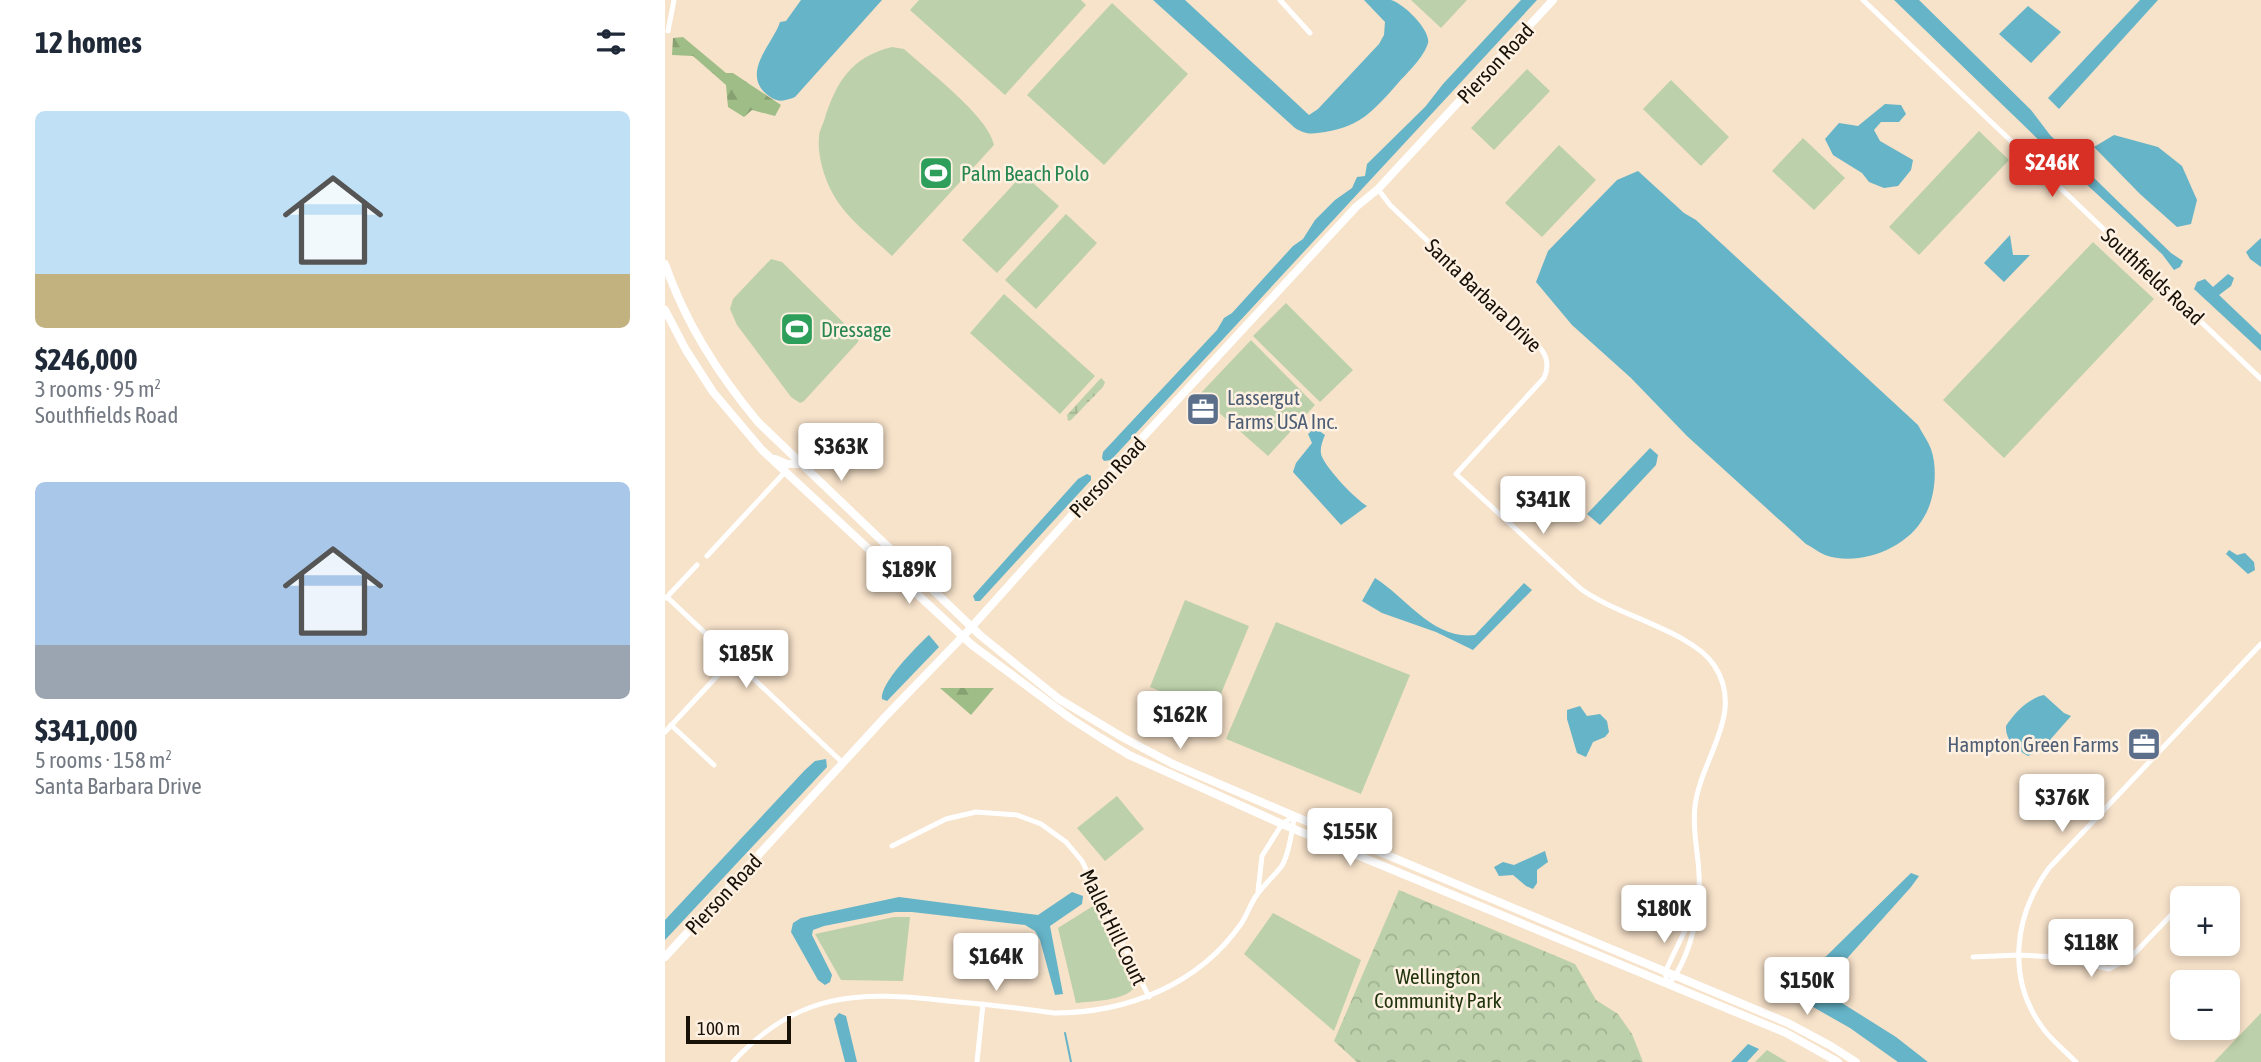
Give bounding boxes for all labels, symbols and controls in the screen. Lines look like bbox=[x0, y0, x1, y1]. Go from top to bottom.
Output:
street label: Pierson Road bbox=[1452, 18, 1538, 108]
icon: filters bbox=[592, 23, 630, 61]
text: 12 homes bbox=[35, 25, 142, 59]
pin: $246K bbox=[2003, 140, 2101, 199]
text: $246K bbox=[2025, 149, 2079, 175]
sports icon: Palm Beach Polo bbox=[917, 154, 955, 192]
icon: home bbox=[270, 157, 396, 283]
place label: Palm Beach Polo bbox=[961, 161, 1089, 185]
street label: Southfields Road bbox=[2097, 223, 2209, 329]
street label: Santa Barbara Drive bbox=[1421, 233, 1547, 357]
sports icon: Dressage bbox=[778, 310, 816, 348]
place label: Dressage bbox=[821, 317, 891, 341]
text: $246,000 bbox=[35, 342, 138, 376]
text: 3 rooms · 95 m² bbox=[35, 376, 161, 402]
place label: Lassergut Farms USA Inc. bbox=[1227, 385, 1338, 433]
office icon: Lassergut Farms USA Inc. bbox=[1184, 390, 1222, 428]
text: Southfields Road bbox=[35, 402, 178, 428]
pin: $363K bbox=[792, 424, 890, 483]
street label: Pierson Road bbox=[1064, 432, 1150, 522]
text: $363K bbox=[814, 433, 868, 459]
pin: $341K bbox=[1494, 476, 1592, 536]
text: $341K bbox=[1516, 486, 1570, 512]
icon: home bbox=[270, 528, 396, 654]
pin: $189K bbox=[860, 546, 958, 606]
text: $189K bbox=[882, 556, 936, 582]
pin: $185K bbox=[697, 630, 795, 690]
text: $185K bbox=[719, 640, 773, 666]
pin: $162K bbox=[1131, 692, 1229, 751]
text: $162K bbox=[1153, 701, 1207, 727]
text: $341,000 bbox=[35, 713, 138, 747]
office icon: Hampton Green Farms bbox=[2125, 725, 2163, 763]
place label: Hampton Green Farms bbox=[1947, 732, 2119, 756]
text: 5 rooms · 158 m² bbox=[35, 747, 172, 773]
text: Santa Barbara Drive bbox=[35, 773, 202, 799]
pin: $376K bbox=[2013, 774, 2111, 834]
text: $376K bbox=[2035, 784, 2089, 810]
pin: $155K bbox=[1301, 808, 1399, 868]
text: $155K bbox=[1323, 818, 1377, 844]
street label: Pierson Road bbox=[680, 849, 766, 939]
street label: Mallet Hill Court bbox=[1076, 865, 1152, 989]
pin: $180K bbox=[1615, 886, 1713, 945]
map controls bbox=[2170, 886, 2240, 1040]
button: + bbox=[2170, 886, 2240, 956]
text: $180K bbox=[1637, 895, 1691, 921]
pin: $118K bbox=[2042, 920, 2140, 979]
text: $118K bbox=[2064, 929, 2118, 955]
pin: $164K bbox=[947, 934, 1045, 993]
text: $164K bbox=[969, 943, 1023, 969]
pin: $150K bbox=[1758, 958, 1856, 1017]
park label: Wellington Community Park bbox=[1374, 964, 1502, 1012]
text: $150K bbox=[1780, 967, 1834, 993]
button: − bbox=[2170, 970, 2240, 1040]
scale bar bbox=[686, 1013, 791, 1045]
text: 100 m bbox=[697, 1017, 740, 1039]

